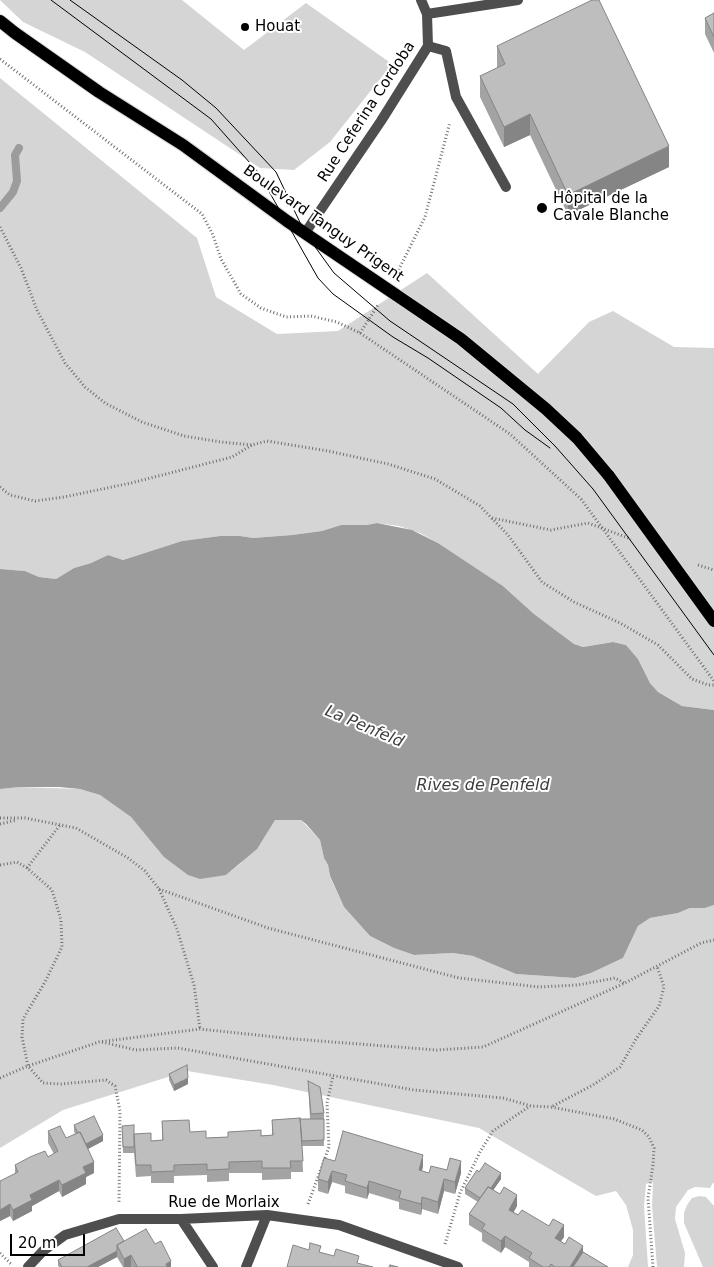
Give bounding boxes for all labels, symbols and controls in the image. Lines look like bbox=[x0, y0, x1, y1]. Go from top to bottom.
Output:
place label: Houat bbox=[255, 18, 300, 36]
marker: Houat bbox=[239, 21, 251, 33]
street label: Rue Ceferina Cordoba bbox=[315, 38, 419, 186]
street label: Boulevard Tanguy Prigent bbox=[239, 162, 407, 286]
place label: Hôpital de la Cavale Blanche bbox=[553, 190, 669, 225]
marker: Hôpital de la Cavale Blanche bbox=[535, 201, 549, 215]
water label: La Penfeld bbox=[322, 702, 406, 752]
water label: Rives de Penfeld bbox=[416, 776, 550, 796]
street label: Rue de Morlaix bbox=[168, 1194, 280, 1212]
scale bar bbox=[12, 1224, 88, 1256]
text: 20 m bbox=[18, 1234, 56, 1252]

